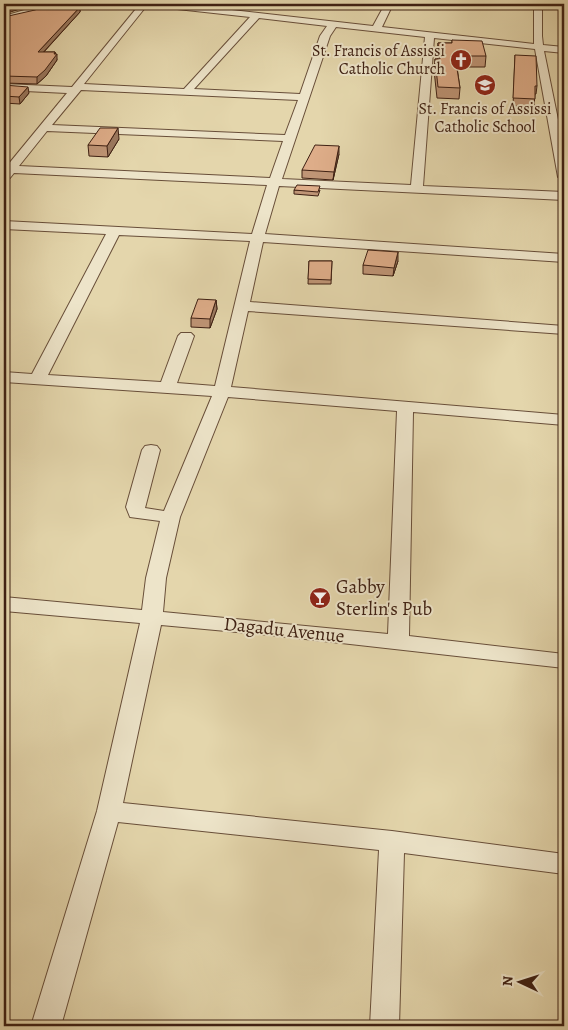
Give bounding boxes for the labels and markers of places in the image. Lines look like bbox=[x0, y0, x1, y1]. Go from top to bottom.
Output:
place label: St. Francis of Assissi Catholic Church bbox=[312, 40, 445, 80]
church icon: St. Francis of Assissi Catholic Church bbox=[449, 48, 473, 72]
school or university icon: St. Francis of Assissi Catholic School bbox=[473, 73, 497, 97]
place label: St. Francis of Assissi Catholic School bbox=[419, 98, 551, 138]
place label: Gabby Sterlin's Pub bbox=[336, 574, 432, 622]
bar icon: Gabby Sterlin's Pub bbox=[308, 586, 332, 610]

